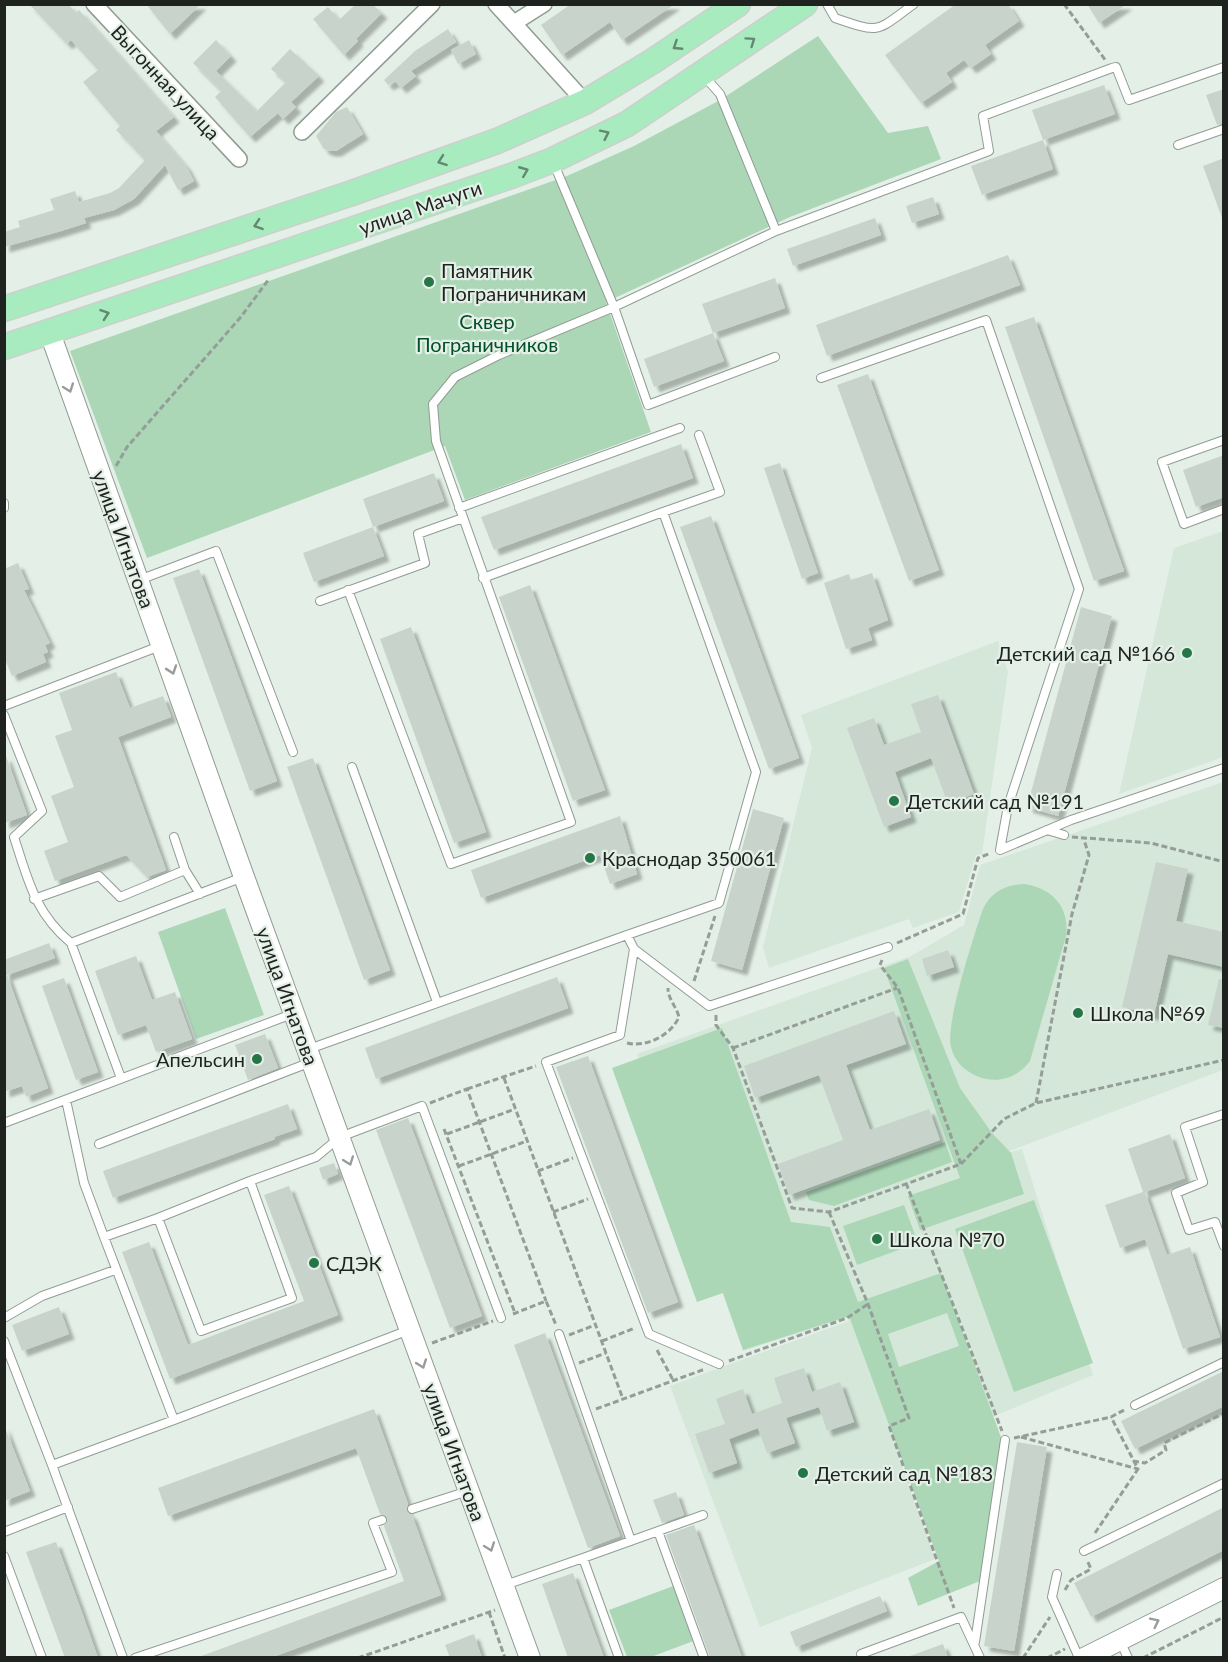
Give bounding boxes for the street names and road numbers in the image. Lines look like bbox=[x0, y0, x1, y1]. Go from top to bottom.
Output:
street label: Выгонная улица bbox=[107, 20, 225, 144]
street label: улица Мачуги bbox=[355, 175, 485, 239]
street label: улица Игнатова bbox=[88, 467, 160, 611]
street label: улица Игнатова bbox=[252, 924, 324, 1068]
street label: улица Игнатова bbox=[419, 1380, 491, 1524]

